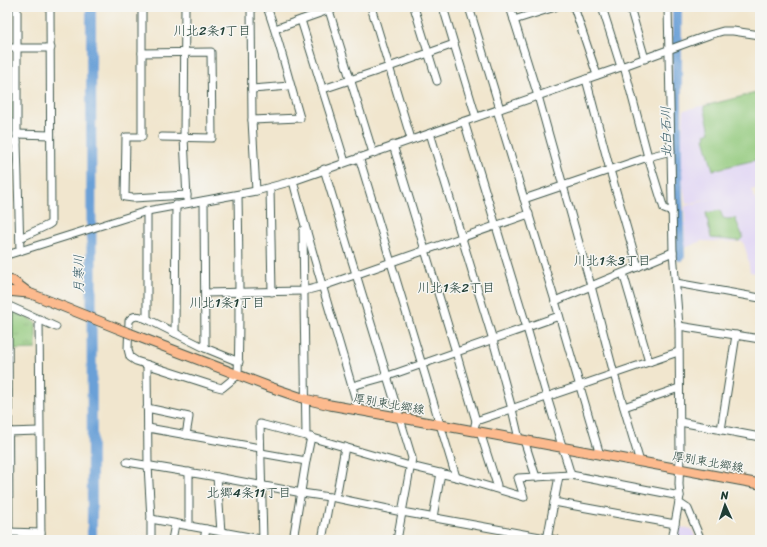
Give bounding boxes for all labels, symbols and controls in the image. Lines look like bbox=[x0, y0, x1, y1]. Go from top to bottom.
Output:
district label: 川北2条1丁目 bbox=[173, 19, 251, 42]
water label: 北白石川 bbox=[654, 106, 678, 158]
district label: 川北1条3丁目 bbox=[573, 249, 651, 272]
water label: 月寒川 bbox=[67, 254, 90, 294]
district label: 川北1条2丁目 bbox=[417, 276, 495, 299]
district label: 川北1条1丁目 bbox=[189, 291, 265, 314]
street label: 厚別東北郷線 bbox=[352, 387, 426, 421]
street label: 厚別東北郷線 bbox=[671, 445, 745, 479]
district label: 北郷4条11丁目 bbox=[207, 481, 291, 504]
north arrow bbox=[705, 485, 745, 525]
text: N bbox=[719, 486, 729, 505]

